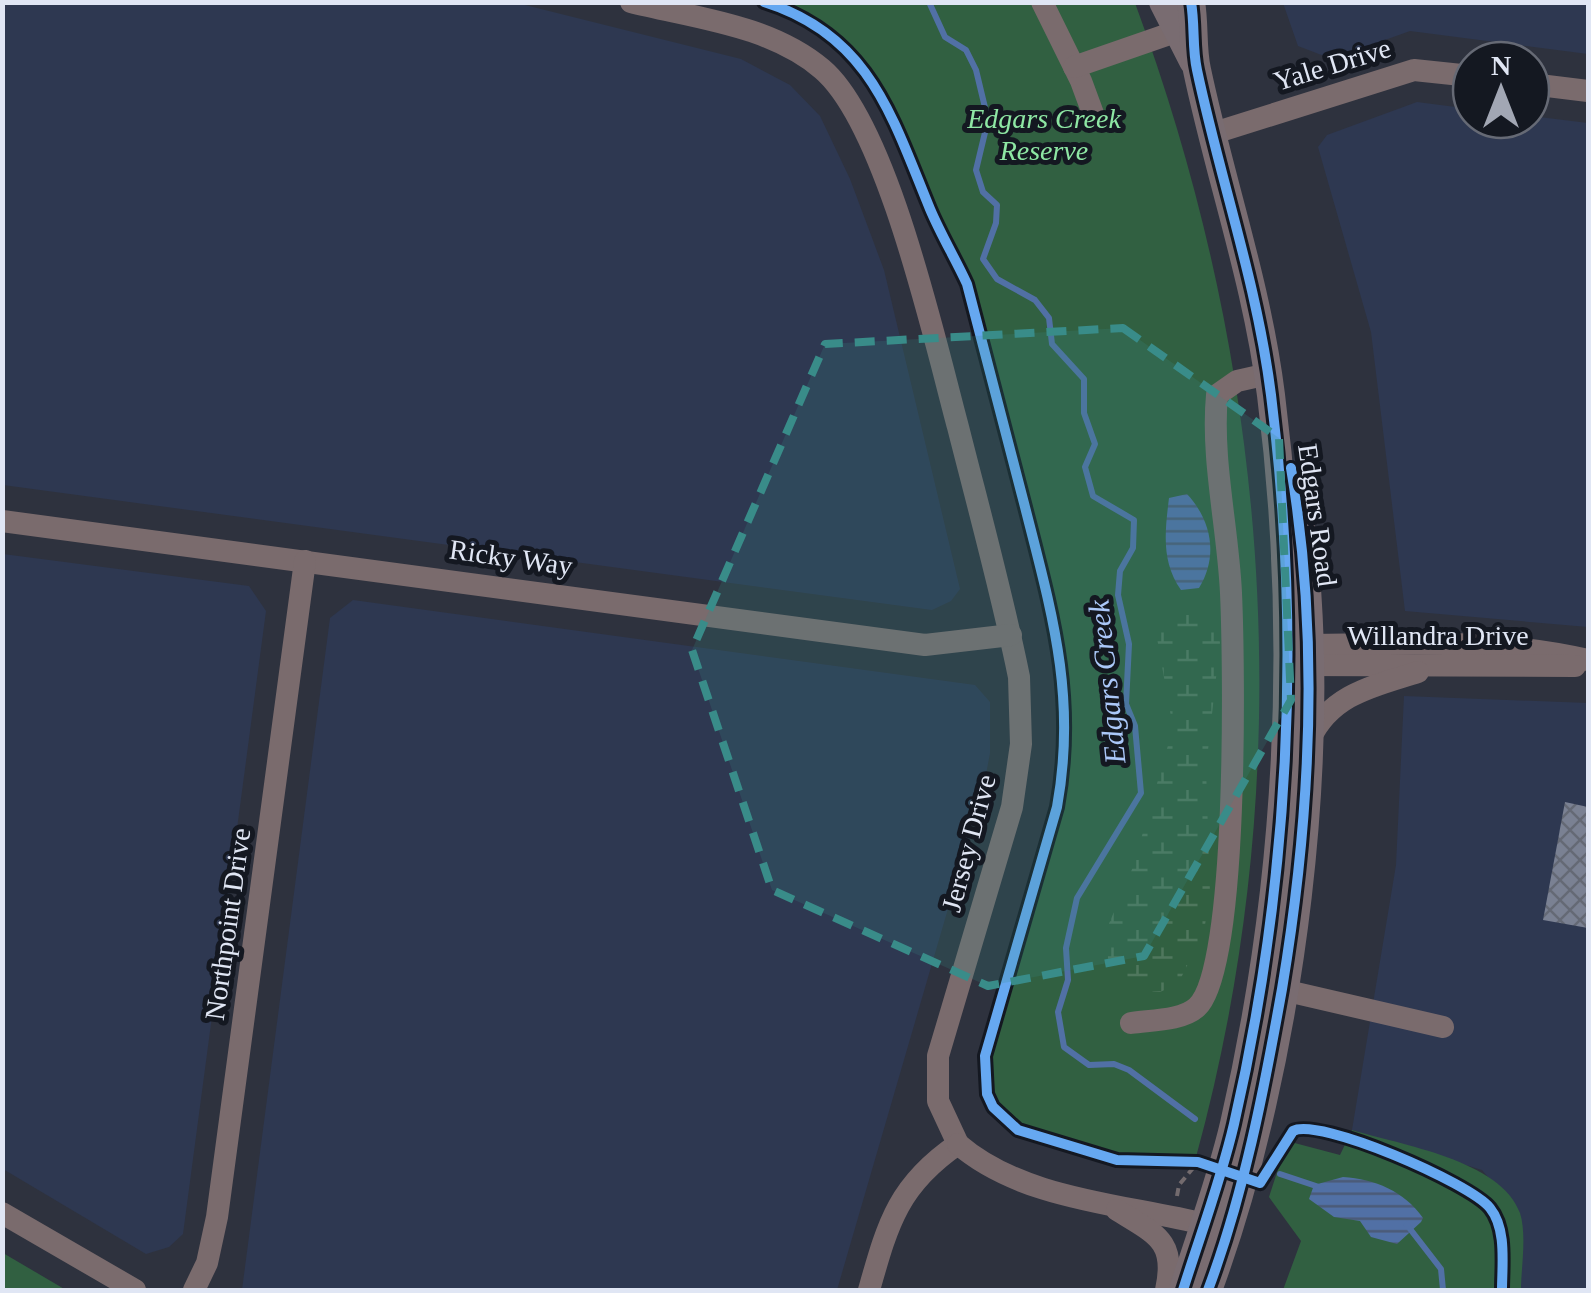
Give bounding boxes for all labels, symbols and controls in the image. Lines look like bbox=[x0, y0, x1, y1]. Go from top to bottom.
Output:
street label: Yale Drive bbox=[1270, 32, 1394, 97]
north arrow bbox=[1451, 40, 1551, 140]
text: N bbox=[1491, 50, 1511, 81]
park label: Edgars Creek Reserve bbox=[966, 103, 1121, 166]
street label: Edgars Road bbox=[1292, 442, 1343, 588]
street label: Ricky Way bbox=[447, 534, 574, 581]
water label: Edgars Creek bbox=[1081, 598, 1132, 767]
street label: Willandra Drive bbox=[1347, 620, 1529, 651]
street label: Jersey Drive bbox=[935, 771, 1002, 915]
street label: Northpoint Drive bbox=[199, 826, 256, 1022]

